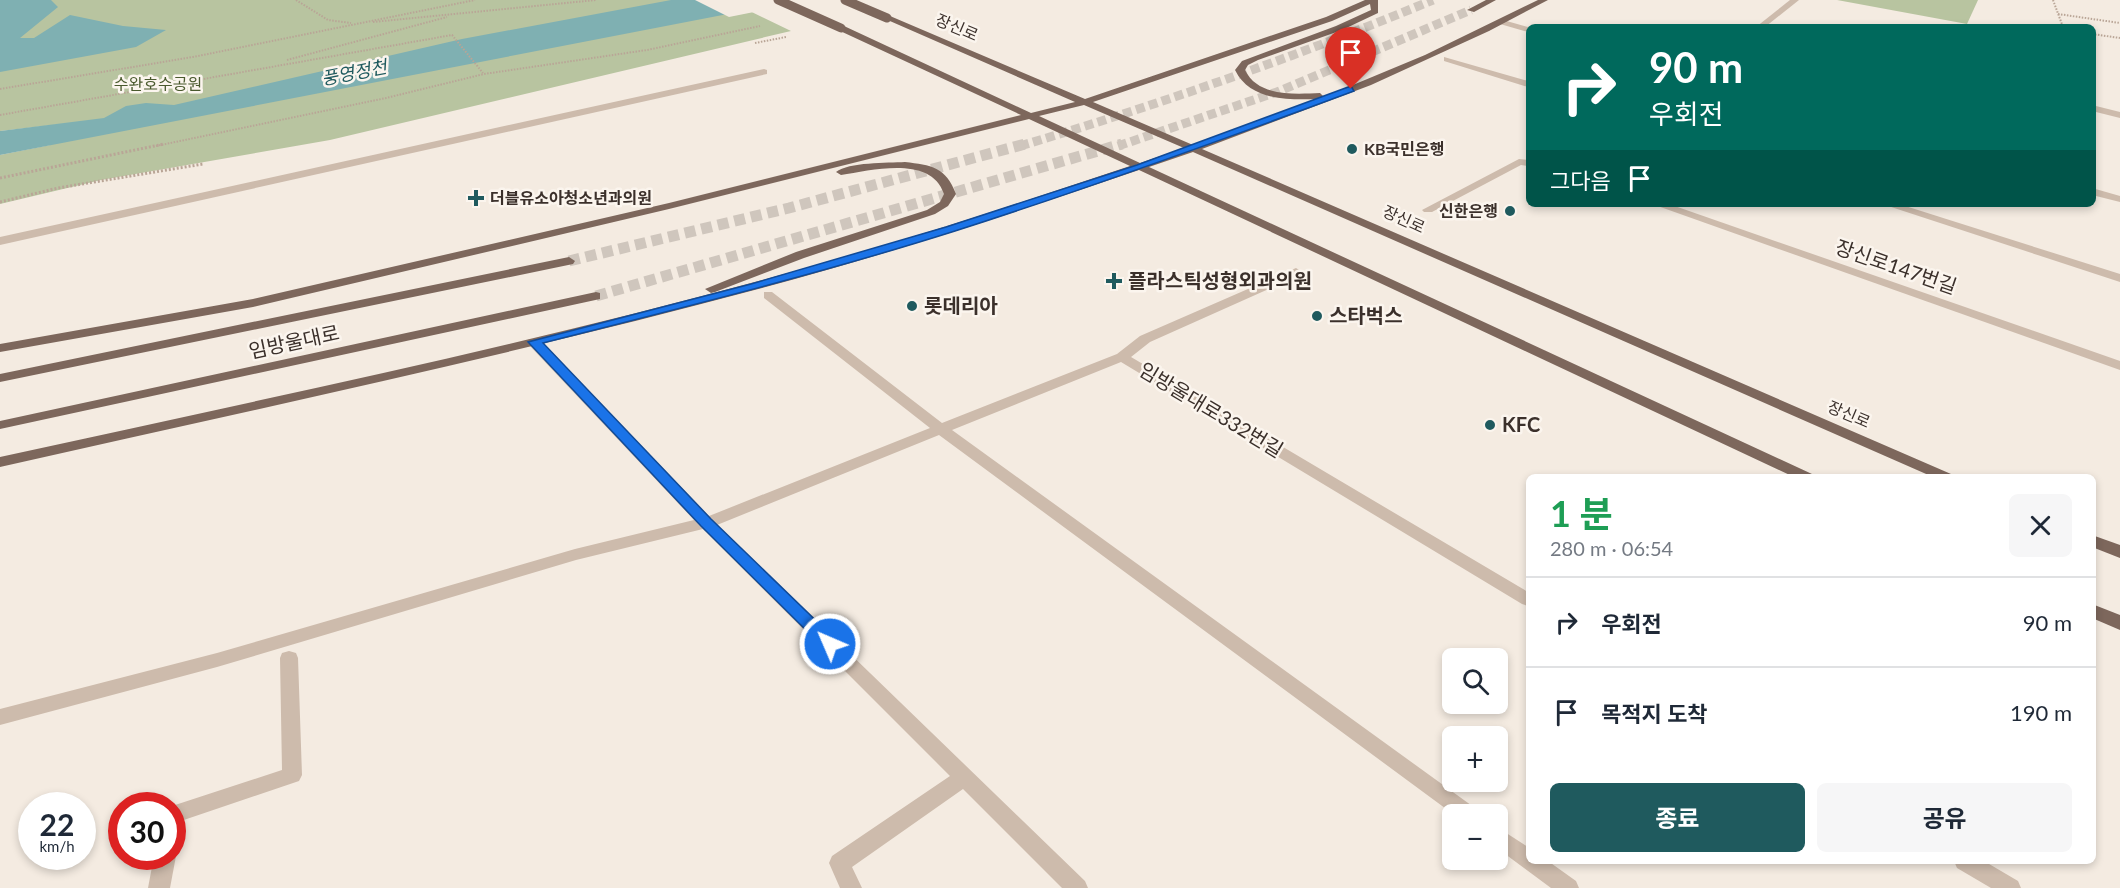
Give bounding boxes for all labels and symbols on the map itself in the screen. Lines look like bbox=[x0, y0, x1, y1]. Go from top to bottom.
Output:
street label: 장신로 bbox=[933, 9, 981, 44]
pin bbox=[1325, 27, 1376, 89]
water label: 풍영정천 bbox=[319, 54, 391, 89]
park label: 수완호수공원 bbox=[114, 74, 202, 93]
place label: KB국민은행 bbox=[1364, 139, 1444, 158]
marker: KB국민은행 bbox=[1345, 142, 1359, 156]
place label: 더블유소아청소년과의원 bbox=[490, 188, 652, 207]
marker: 더블유소아청소년과의원 bbox=[467, 189, 485, 207]
street label: 장신로 bbox=[1380, 201, 1428, 236]
place label: 신한은행 bbox=[1439, 201, 1498, 220]
marker: 신한은행 bbox=[1503, 204, 1517, 218]
street label: 장신로147번길 bbox=[1832, 234, 1960, 298]
place label: 플라스틱성형외과의원 bbox=[1128, 268, 1312, 292]
marker: 플라스틱성형외과의원 bbox=[1105, 272, 1123, 290]
place label: 롯데리아 bbox=[924, 293, 998, 317]
marker: 롯데리아 bbox=[905, 299, 919, 313]
place label: 스타벅스 bbox=[1329, 303, 1403, 327]
marker: 스타벅스 bbox=[1310, 309, 1324, 323]
street label: 임방울대로 bbox=[246, 320, 341, 362]
street label: 임방울대로332번길 bbox=[1135, 357, 1288, 462]
street label: 장신로 bbox=[1825, 396, 1873, 431]
place label: KFC bbox=[1502, 412, 1540, 436]
marker: KFC bbox=[1483, 418, 1497, 432]
position arrow bbox=[798, 612, 862, 676]
speed limit sign: 30 bbox=[108, 792, 186, 870]

